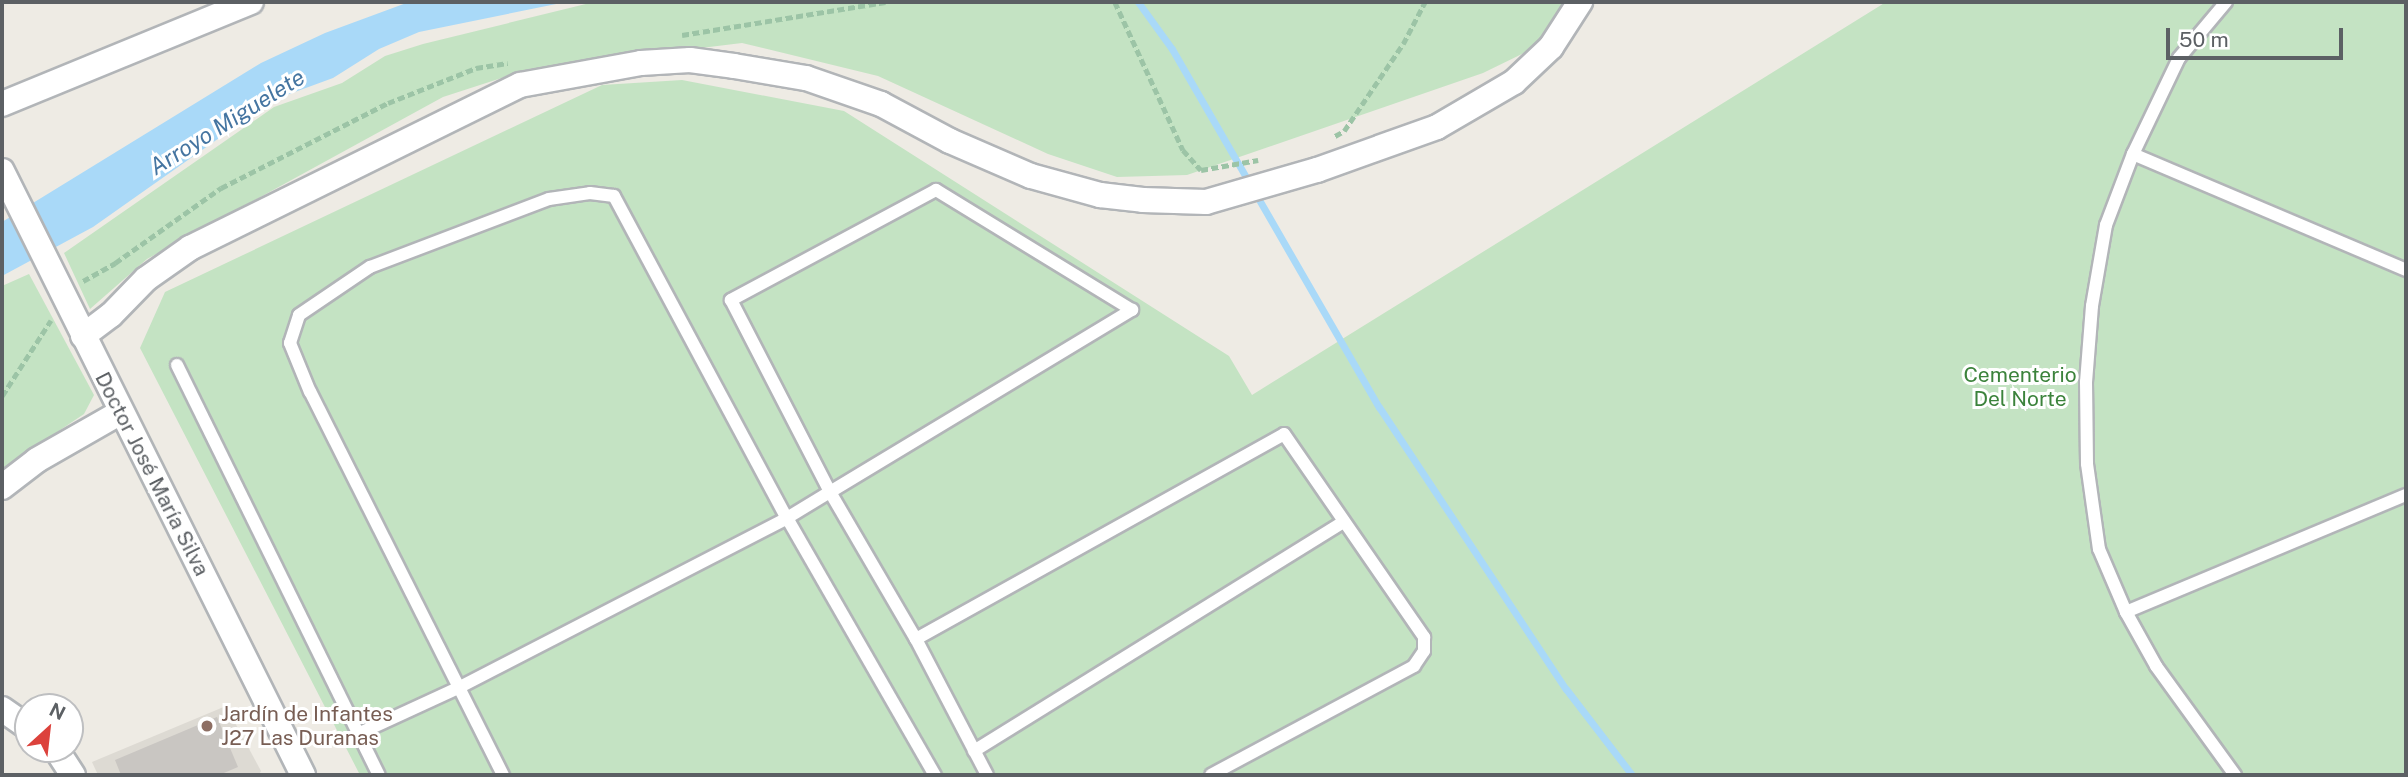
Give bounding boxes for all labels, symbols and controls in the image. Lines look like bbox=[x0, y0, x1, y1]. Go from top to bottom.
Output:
scale bar bbox=[2170, 14, 2347, 58]
text: 50 m bbox=[2179, 27, 2229, 52]
water label: Arroyo Miguelete bbox=[144, 63, 310, 181]
park label: Cementerio Del Norte bbox=[1963, 362, 2077, 412]
street label: Doctor José María Silva bbox=[90, 368, 214, 580]
north arrow bbox=[14, 693, 84, 763]
text: N bbox=[46, 698, 69, 724]
place label: Jardín de Infantes J27 Las Duranas bbox=[221, 701, 393, 751]
marker: Jardín de Infantes J27 Las Duranas bbox=[199, 718, 215, 734]

